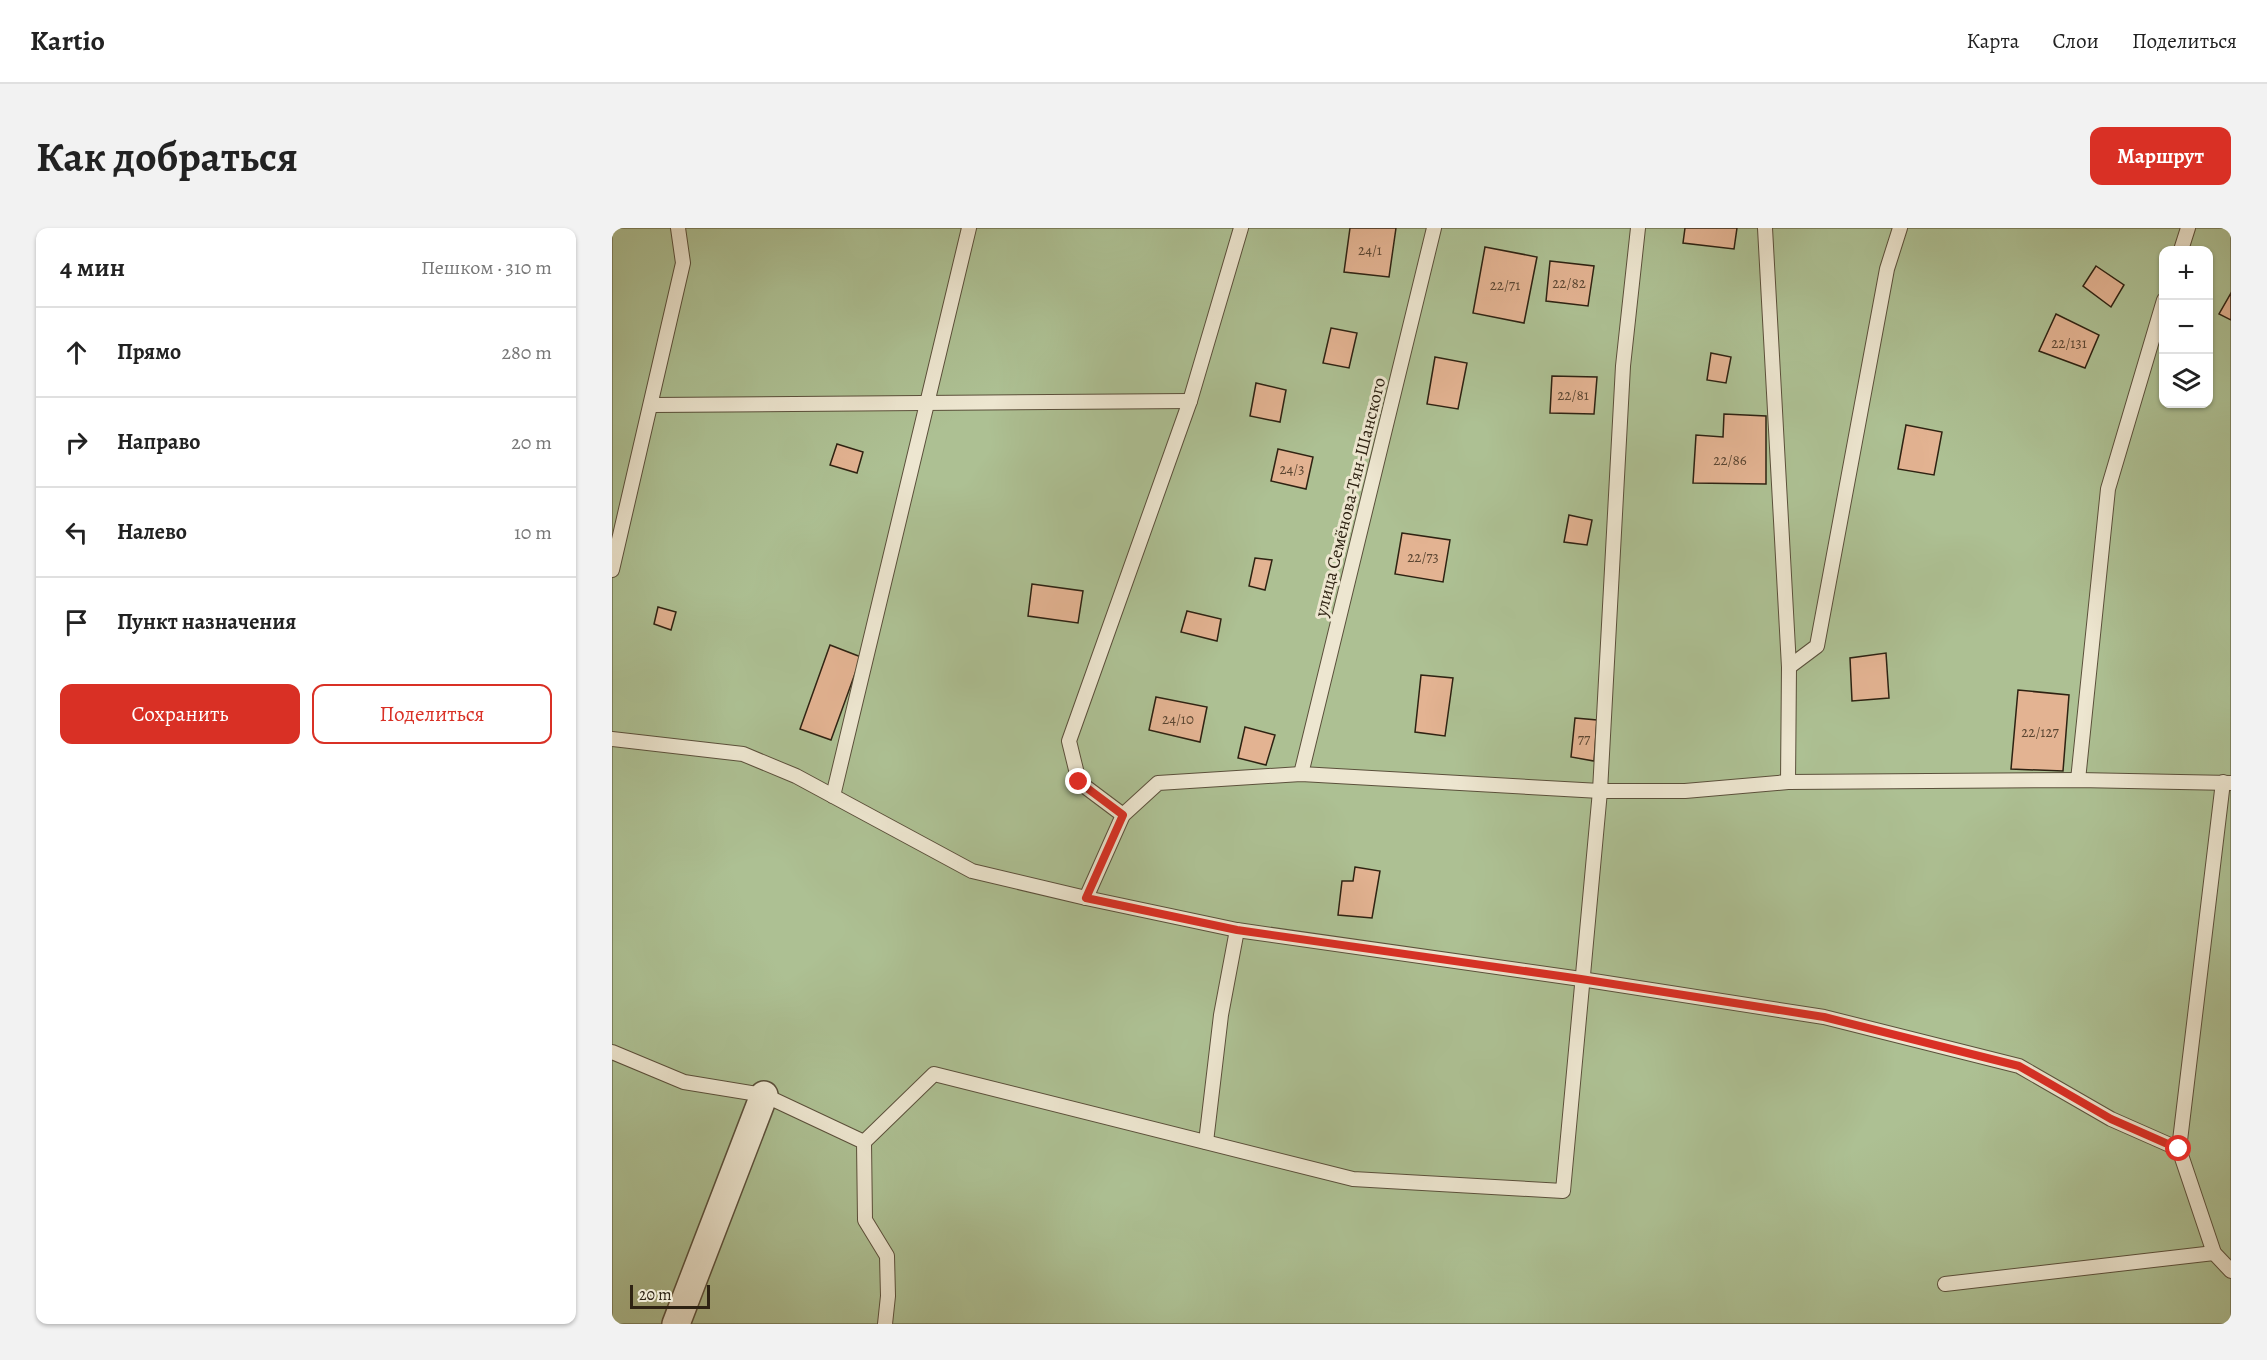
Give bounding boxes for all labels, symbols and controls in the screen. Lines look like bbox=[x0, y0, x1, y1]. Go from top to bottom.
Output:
text: Kartio bbox=[30, 22, 105, 60]
text: Карта bbox=[1966, 27, 2019, 55]
text: Слои bbox=[2052, 27, 2099, 55]
text: Поделиться bbox=[2132, 27, 2237, 55]
button: Маршрут bbox=[2090, 127, 2231, 185]
text: Как добраться bbox=[36, 128, 298, 185]
house number: 24/1 bbox=[1358, 240, 1382, 260]
map controls bbox=[2159, 246, 2213, 408]
button: + bbox=[2159, 246, 2213, 300]
text: 4 мин bbox=[60, 250, 125, 285]
text: Пешком · 310 m bbox=[421, 254, 552, 281]
house number: 22/82 bbox=[1552, 273, 1586, 293]
house number: 22/71 bbox=[1490, 275, 1520, 295]
button: − bbox=[2159, 300, 2213, 354]
house number: 22/131 bbox=[2051, 333, 2087, 353]
icon: ahead bbox=[60, 336, 93, 369]
text: Прямо bbox=[117, 337, 181, 367]
text: 280 m bbox=[502, 339, 552, 366]
button: layers bbox=[2159, 354, 2213, 408]
street label: улица Семёнова-Тян-Шанского bbox=[1308, 375, 1391, 620]
house number: 22/81 bbox=[1557, 385, 1589, 405]
icon: right bbox=[60, 426, 93, 459]
text: Направо bbox=[117, 427, 200, 457]
text: 20 m bbox=[511, 429, 552, 456]
house number: 22/86 bbox=[1713, 450, 1747, 470]
house number: 24/3 bbox=[1279, 459, 1305, 479]
icon: left bbox=[60, 516, 93, 549]
text: Налево bbox=[117, 517, 187, 547]
text: 10 m bbox=[514, 519, 552, 546]
house number: 22/73 bbox=[1407, 547, 1439, 567]
icon: arrive bbox=[60, 606, 93, 639]
text: Пункт назначения bbox=[117, 607, 296, 637]
button: Сохранить bbox=[60, 684, 300, 744]
button: Поделиться bbox=[312, 684, 552, 744]
house number: 24/10 bbox=[1162, 709, 1194, 729]
house number: 22/127 bbox=[2021, 722, 2060, 742]
house number: 77 bbox=[1578, 729, 1591, 749]
route end bbox=[1065, 768, 1091, 794]
route start bbox=[2165, 1135, 2191, 1161]
scale bar bbox=[630, 1282, 710, 1310]
text: 20 m bbox=[639, 1284, 672, 1306]

